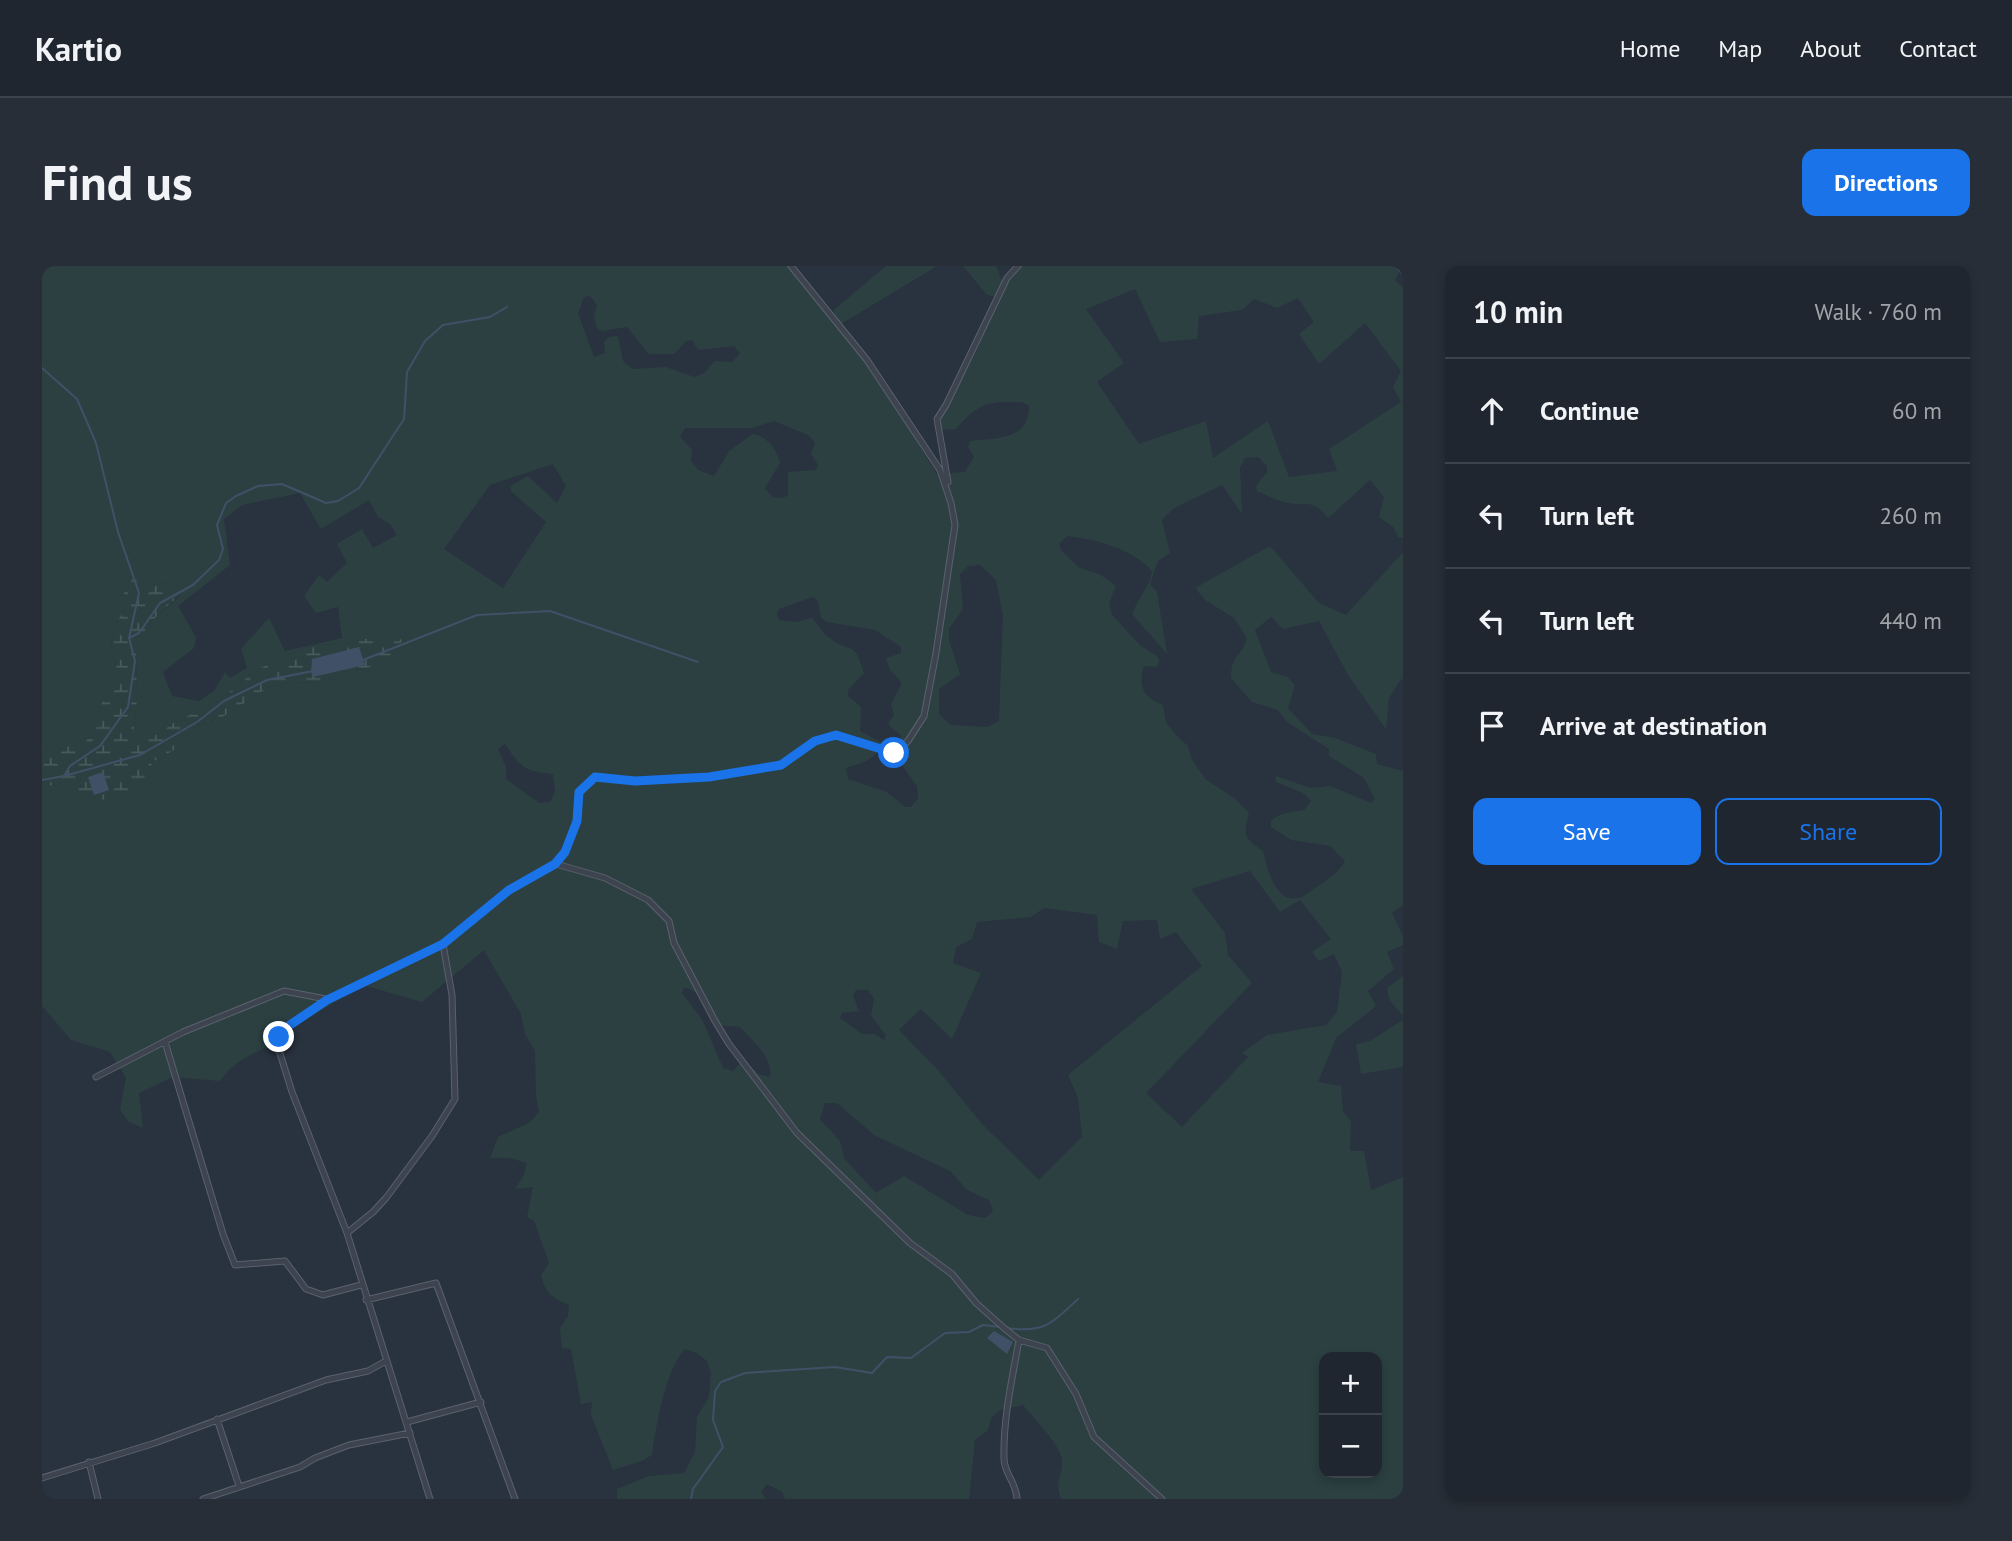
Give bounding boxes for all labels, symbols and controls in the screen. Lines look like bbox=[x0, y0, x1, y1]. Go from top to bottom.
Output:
text: Kartio bbox=[35, 27, 122, 70]
text: Home bbox=[1620, 33, 1680, 64]
text: Map bbox=[1718, 33, 1762, 64]
text: About bbox=[1800, 33, 1861, 64]
text: Contact bbox=[1899, 33, 1977, 64]
button: Directions bbox=[1802, 149, 1970, 216]
text: Find us bbox=[42, 150, 193, 214]
text: 10 min bbox=[1473, 292, 1563, 331]
text: Walk · 760 m bbox=[1815, 297, 1942, 326]
icon: ahead bbox=[1473, 392, 1511, 430]
text: Continue bbox=[1540, 394, 1639, 427]
text: 60 m bbox=[1892, 396, 1942, 425]
icon: left bbox=[1473, 497, 1511, 535]
text: Turn left bbox=[1540, 499, 1634, 532]
text: 260 m bbox=[1880, 501, 1942, 530]
icon: left bbox=[1473, 602, 1511, 640]
text: Turn left bbox=[1540, 604, 1634, 637]
text: 440 m bbox=[1880, 606, 1942, 635]
icon: arrive bbox=[1473, 707, 1511, 745]
text: Arrive at destination bbox=[1540, 709, 1767, 742]
route start bbox=[878, 737, 909, 768]
button: Save bbox=[1473, 798, 1701, 865]
button: Share bbox=[1715, 798, 1942, 865]
route end bbox=[263, 1021, 294, 1052]
map controls bbox=[1319, 1352, 1382, 1478]
button: + bbox=[1319, 1352, 1382, 1415]
button: − bbox=[1319, 1415, 1382, 1478]

